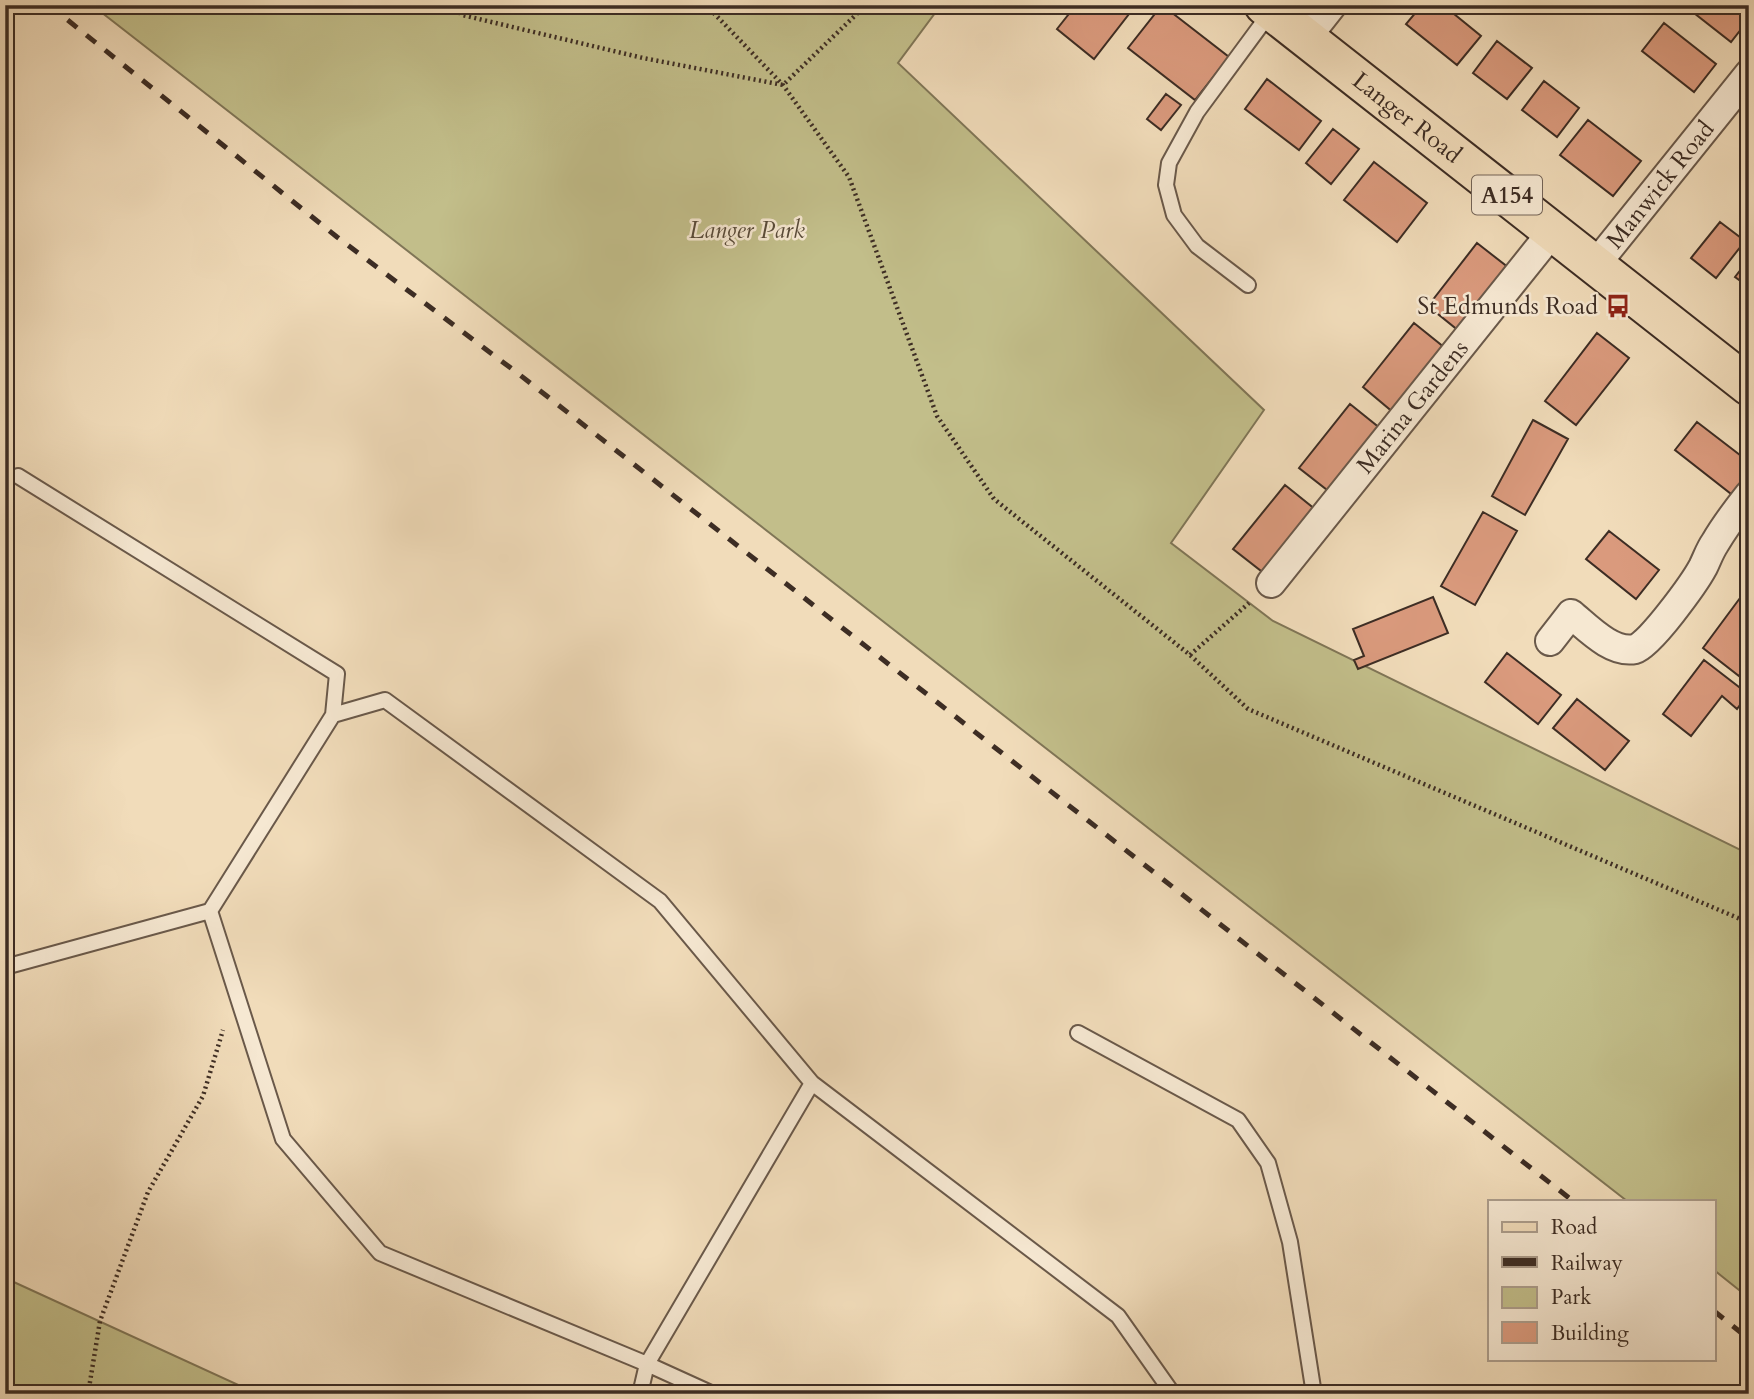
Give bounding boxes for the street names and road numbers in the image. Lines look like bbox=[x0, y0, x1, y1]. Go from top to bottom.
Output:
street label: Langer Road bbox=[1345, 64, 1469, 171]
street label: Manwick Road bbox=[1599, 114, 1722, 256]
road number: A154 bbox=[1472, 176, 1542, 214]
street label: Marina Gardens bbox=[1349, 333, 1476, 481]

